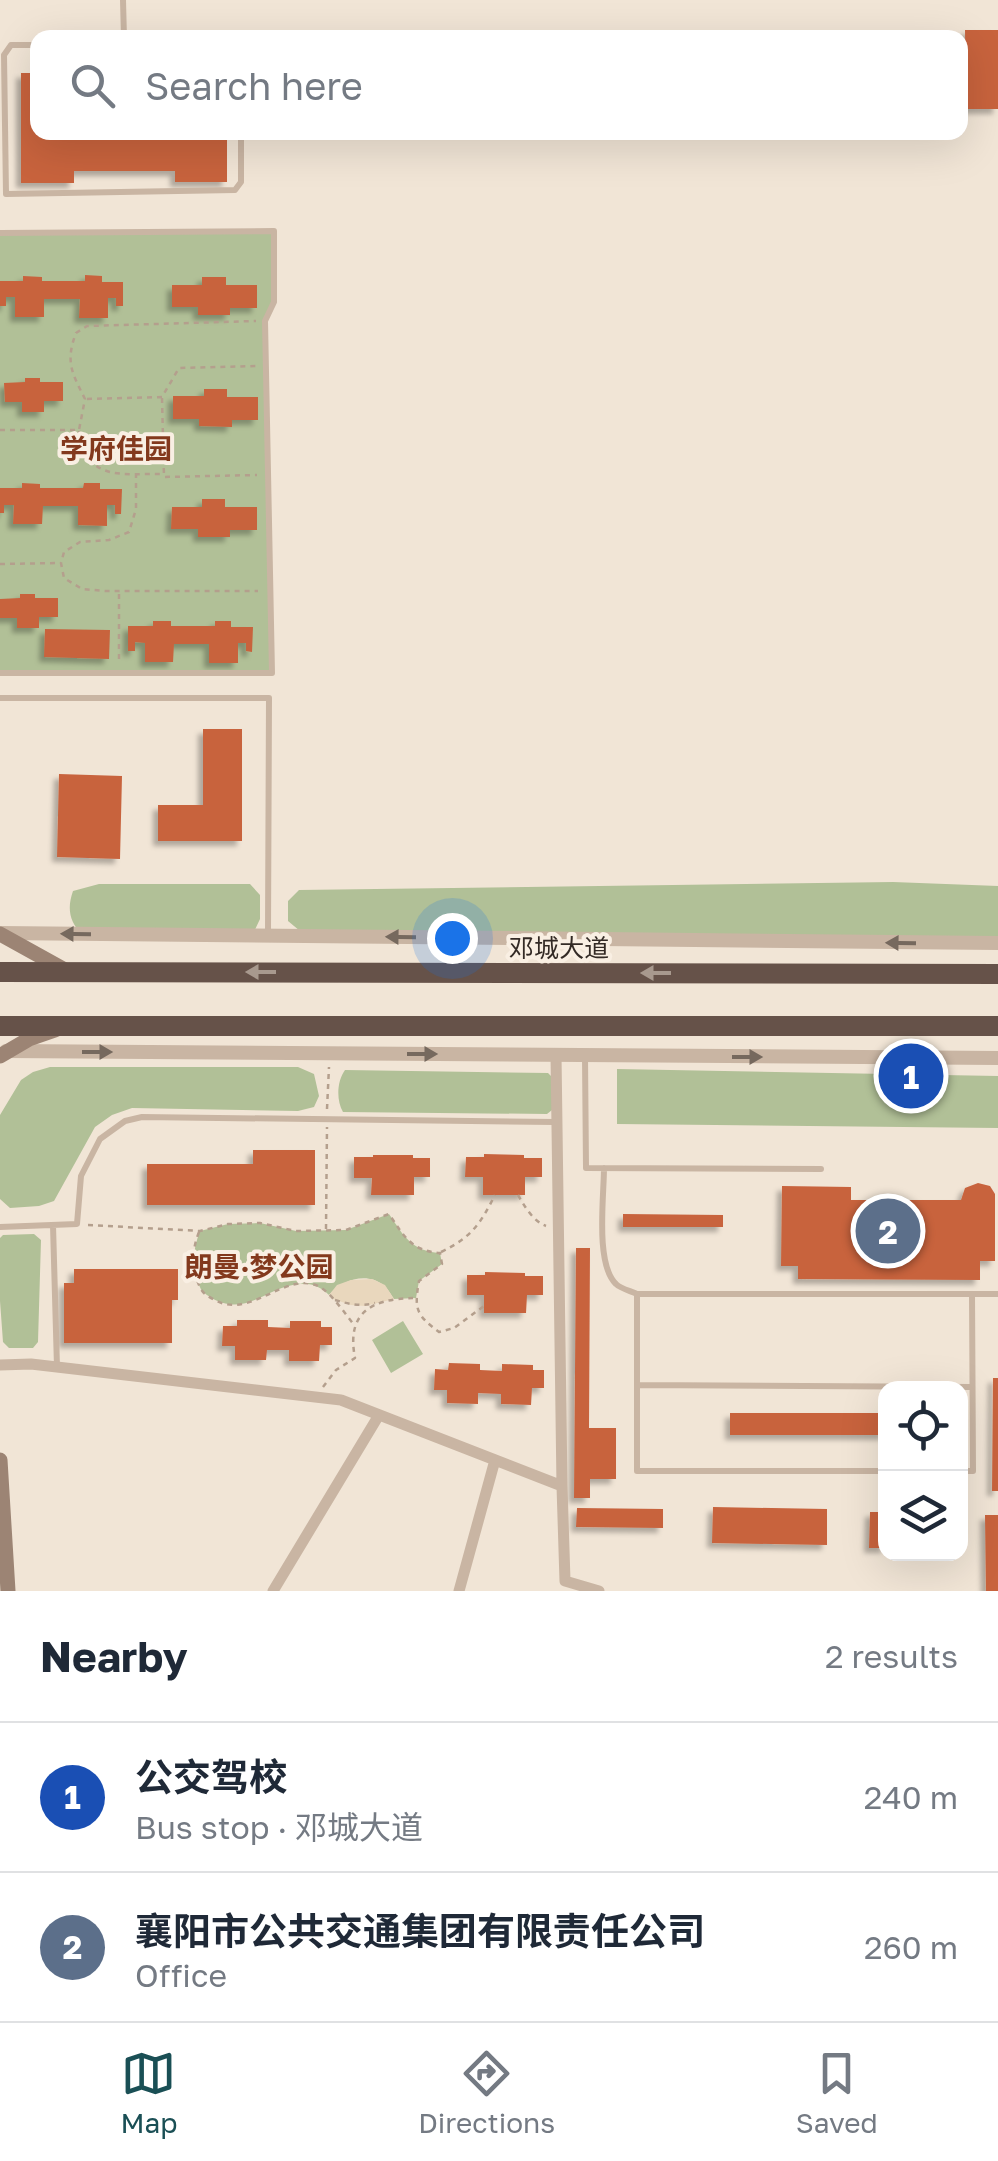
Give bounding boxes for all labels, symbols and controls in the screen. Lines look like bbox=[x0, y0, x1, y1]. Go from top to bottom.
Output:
search box bbox=[30, 30, 968, 140]
icon: search bbox=[65, 58, 120, 113]
text: Search here bbox=[145, 63, 363, 108]
district label: 学府佳园 bbox=[60, 432, 172, 465]
your location bbox=[427, 913, 478, 964]
one-way arrow bbox=[59, 926, 91, 942]
one-way arrow bbox=[384, 929, 416, 945]
street label: 邓城大道 bbox=[509, 932, 609, 963]
one-way arrow bbox=[884, 934, 916, 950]
one-way arrow bbox=[244, 964, 276, 980]
one-way arrow bbox=[639, 965, 671, 981]
pin: 1 bbox=[878, 1038, 944, 1114]
one-way arrow bbox=[82, 1044, 114, 1060]
one-way arrow bbox=[407, 1046, 439, 1062]
one-way arrow bbox=[732, 1049, 764, 1065]
pin: 2 bbox=[856, 1194, 920, 1268]
district label: 朗曼·梦公园 bbox=[185, 1250, 333, 1283]
map controls bbox=[878, 1381, 968, 1561]
button: locate bbox=[878, 1381, 968, 1471]
button: layers bbox=[878, 1471, 968, 1561]
text: Nearby bbox=[40, 1631, 188, 1681]
text: 2 results bbox=[825, 1637, 958, 1675]
text: 公交驾校 bbox=[135, 1754, 287, 1799]
text: 1 bbox=[64, 1778, 81, 1816]
text: 240 m bbox=[864, 1778, 958, 1816]
text: Bus stop · 邓城大道 bbox=[135, 1808, 423, 1846]
text: 襄阳市公共交通集团有限责任公司 bbox=[135, 1908, 705, 1953]
text: 2 bbox=[63, 1928, 82, 1966]
text: 260 m bbox=[864, 1928, 958, 1966]
text: Office bbox=[135, 1956, 227, 1994]
tab: Map bbox=[120, 2046, 178, 2139]
tab: Directions bbox=[418, 2046, 555, 2139]
tab: Saved bbox=[796, 2046, 878, 2139]

